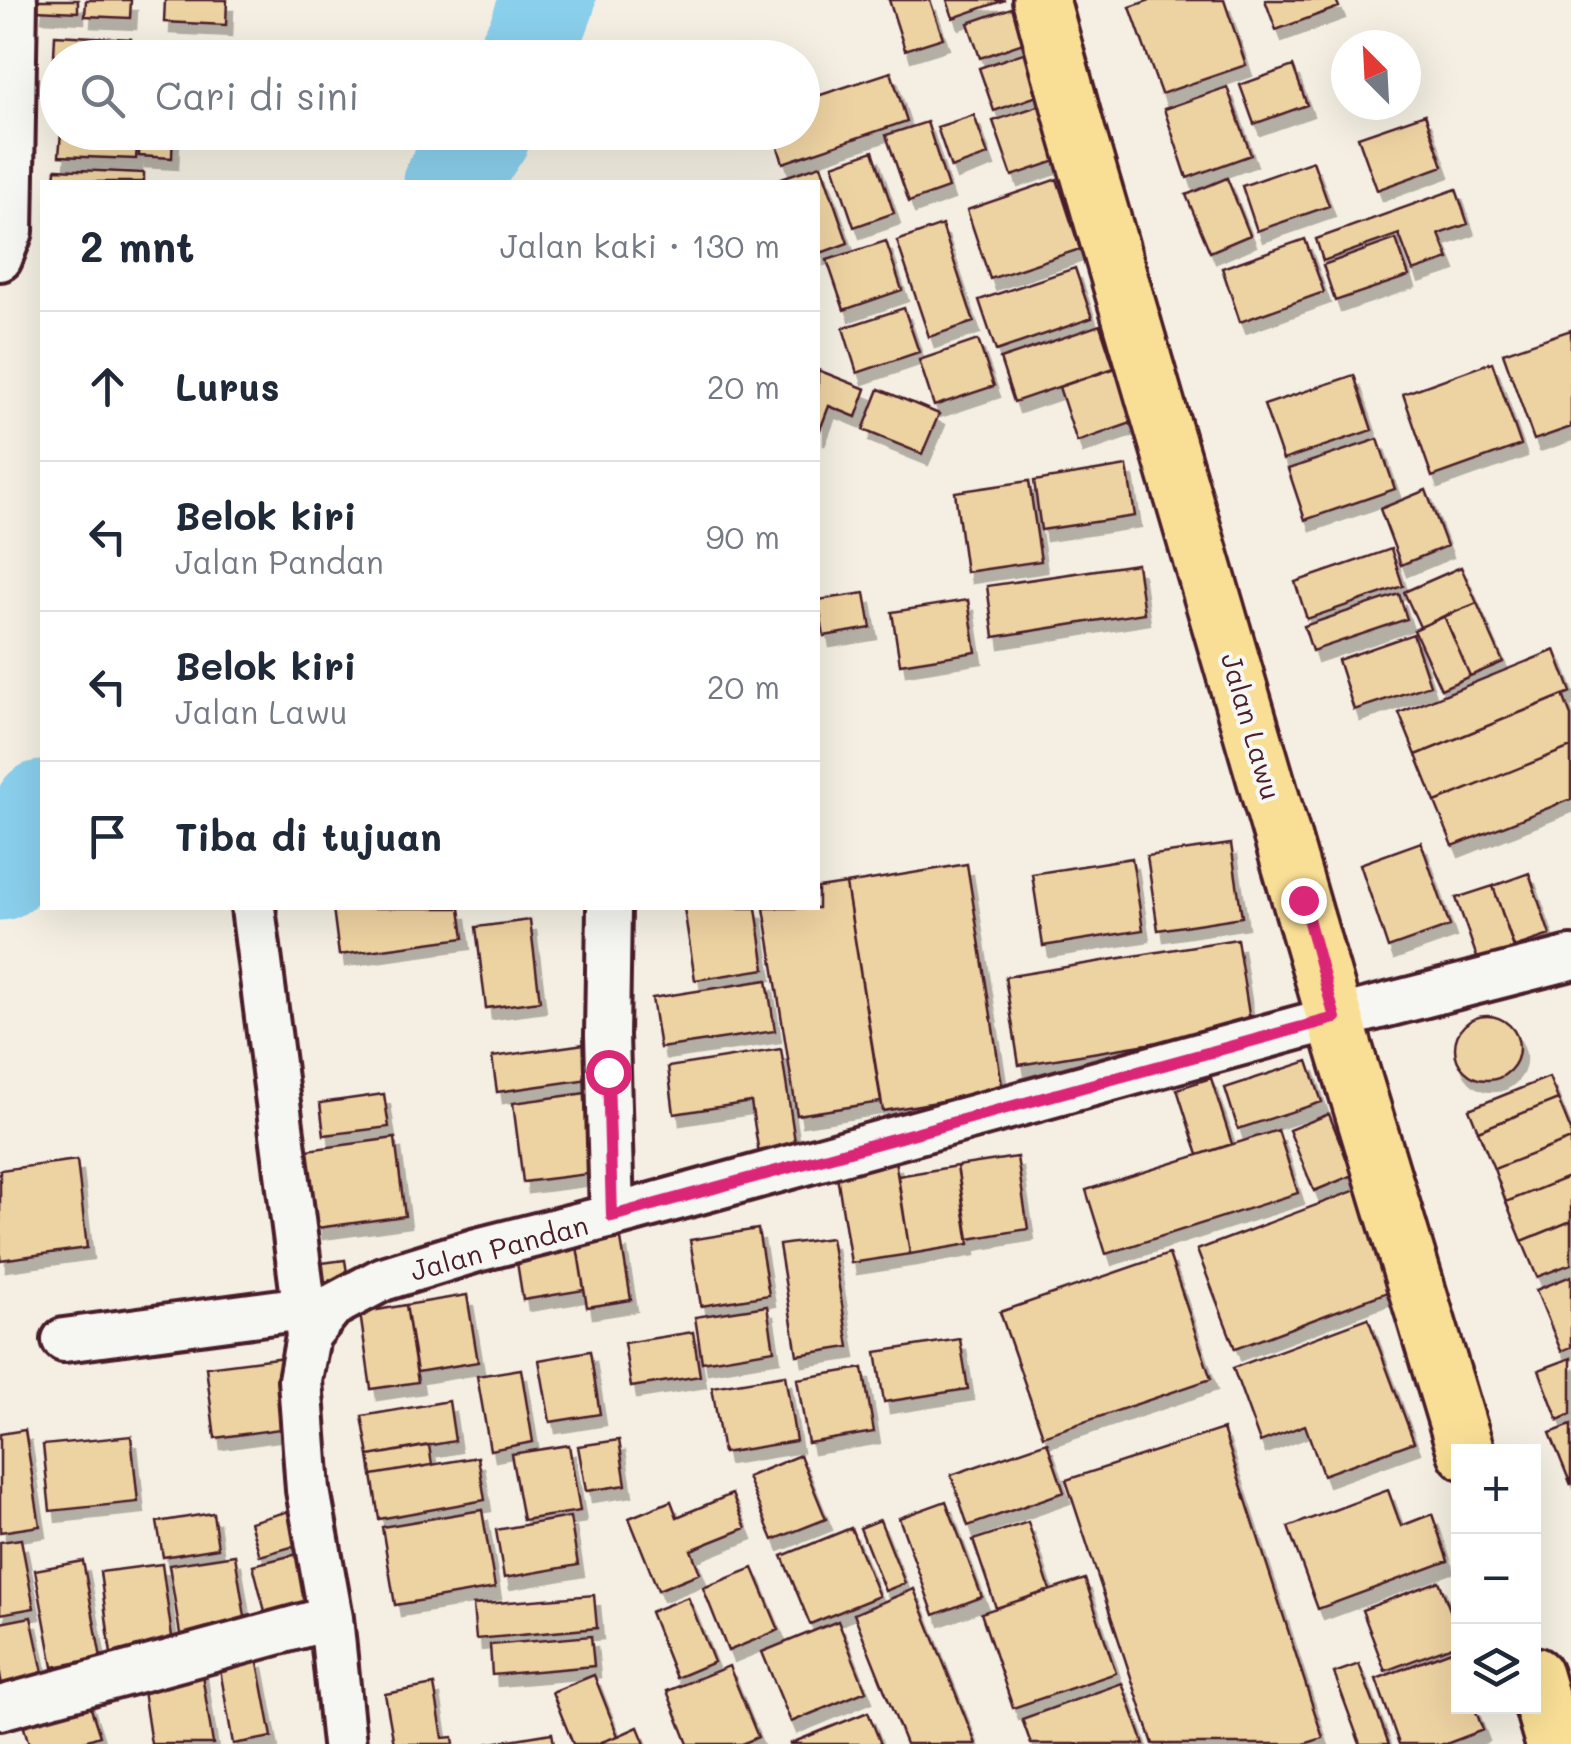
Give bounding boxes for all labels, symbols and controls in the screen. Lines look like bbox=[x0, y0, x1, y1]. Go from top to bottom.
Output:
north arrow bbox=[1331, 30, 1421, 120]
search box bbox=[40, 40, 820, 150]
icon: search bbox=[75, 68, 130, 123]
text: Cari di sini bbox=[155, 70, 359, 120]
text: 2 mnt bbox=[80, 218, 195, 273]
text: Jalan kaki · 130 m bbox=[500, 224, 780, 266]
icon: ahead bbox=[80, 359, 135, 414]
text: Lurus bbox=[175, 361, 280, 411]
text: 20 m bbox=[707, 365, 780, 407]
text: Belok kiri bbox=[175, 490, 357, 540]
icon: left bbox=[80, 509, 135, 564]
text: 90 m bbox=[706, 515, 780, 557]
text: Jalan Pandan bbox=[175, 540, 384, 582]
text: Belok kiri bbox=[175, 640, 357, 690]
street label: Jalan Lawu bbox=[1214, 648, 1290, 804]
icon: left bbox=[80, 659, 135, 714]
text: 20 m bbox=[707, 665, 780, 707]
text: Jalan Lawu bbox=[175, 690, 348, 732]
icon: arrive bbox=[80, 809, 135, 864]
text: Tiba di tujuan bbox=[175, 811, 442, 861]
route end bbox=[1281, 878, 1327, 924]
route start bbox=[586, 1050, 632, 1096]
street label: Jalan Pandan bbox=[406, 1206, 592, 1288]
map controls bbox=[1451, 1444, 1541, 1714]
button: + bbox=[1451, 1444, 1541, 1534]
button: − bbox=[1451, 1534, 1541, 1624]
button: layers bbox=[1451, 1624, 1541, 1714]

